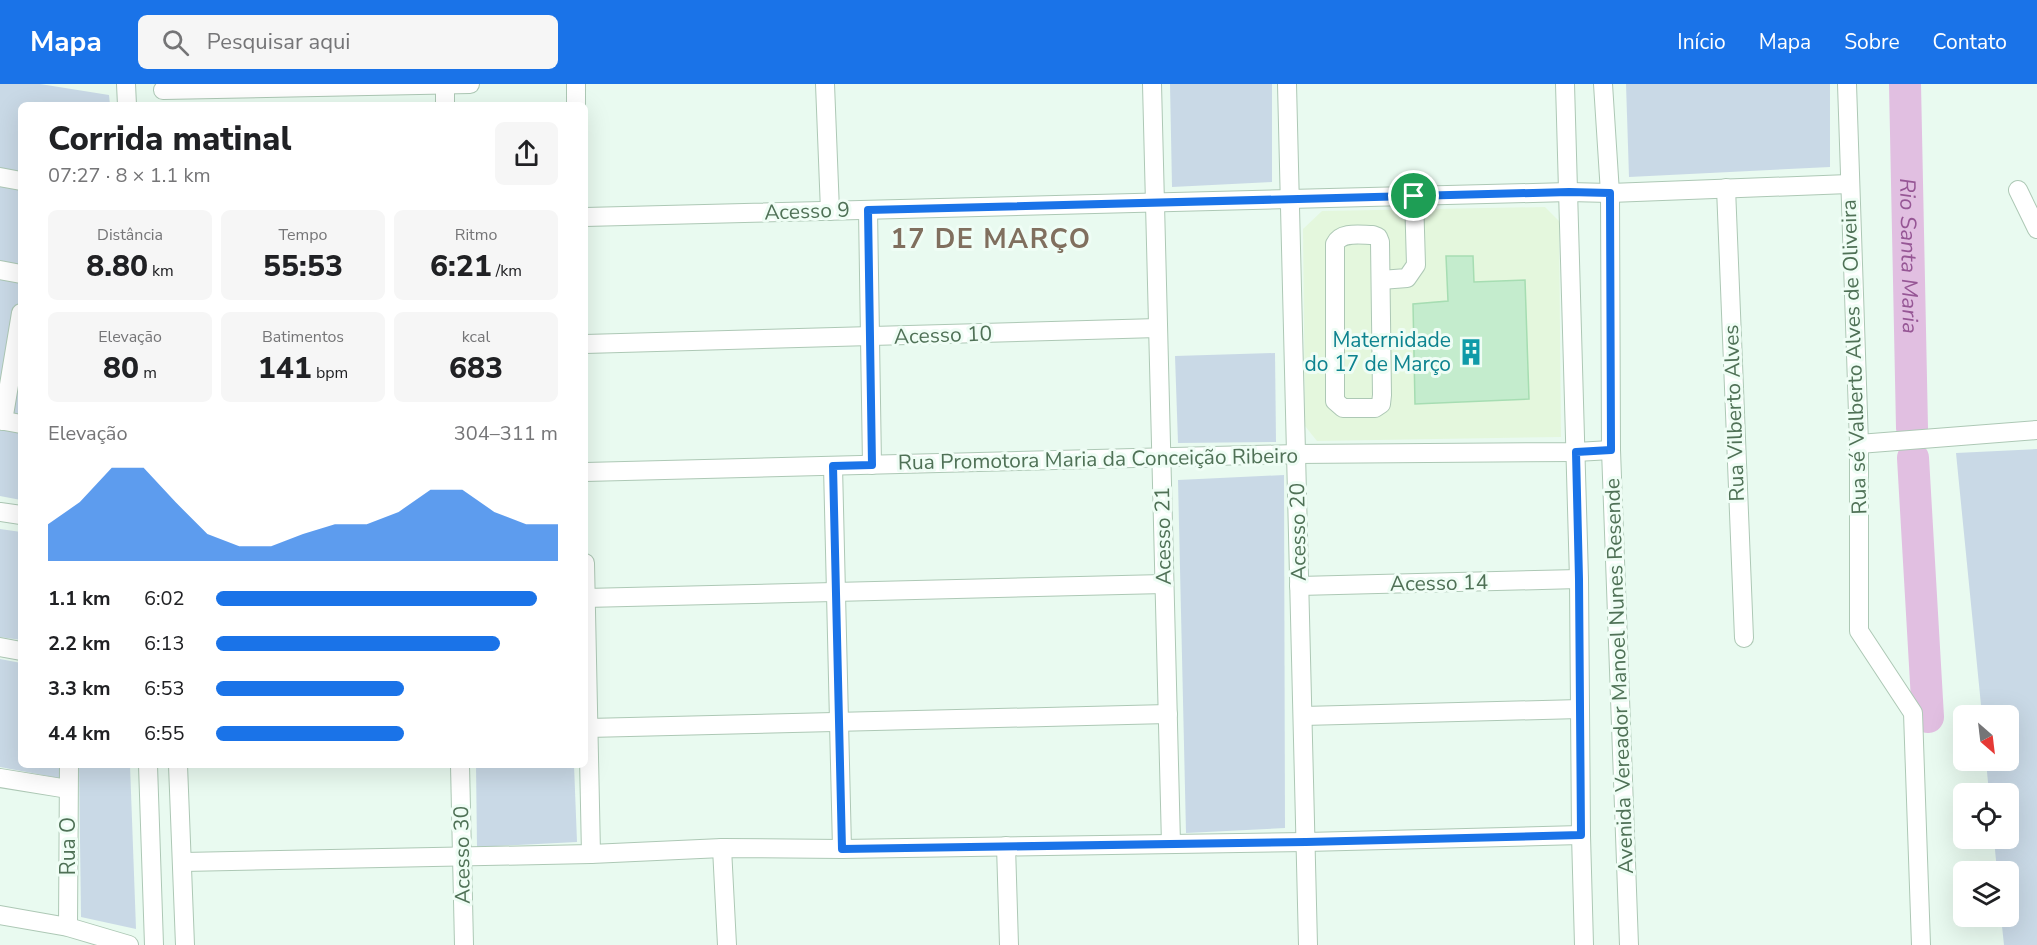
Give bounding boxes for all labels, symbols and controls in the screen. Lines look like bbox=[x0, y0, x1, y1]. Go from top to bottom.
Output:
search box bbox=[138, 15, 558, 69]
text: Mapa bbox=[30, 23, 102, 61]
icon: search bbox=[159, 26, 192, 59]
text: Pesquisar aqui bbox=[207, 27, 350, 57]
text: Início bbox=[1677, 28, 1726, 56]
text: Mapa bbox=[1759, 28, 1811, 56]
text: Sobre bbox=[1844, 28, 1900, 56]
text: Contato bbox=[1933, 28, 2007, 56]
text: Corrida matinal bbox=[48, 117, 291, 162]
button: share bbox=[495, 122, 558, 185]
text: 07:27 · 8 × 1.1 km bbox=[48, 162, 211, 189]
pin bbox=[1388, 170, 1439, 221]
water label: Rio Santa Maria bbox=[1892, 178, 1925, 334]
icon: arrive bbox=[1397, 179, 1430, 212]
street label: Acesso 9 bbox=[764, 196, 850, 226]
street label: Rua sé Valberto Alves de Oliveira bbox=[1835, 199, 1873, 515]
district label: 17 DE MARÇO bbox=[891, 221, 1092, 258]
text: Distância bbox=[97, 224, 163, 246]
text: Tempo bbox=[279, 224, 327, 246]
text: Ritmo bbox=[455, 224, 497, 246]
text: 8.80 bbox=[86, 246, 148, 287]
text: 55:53 bbox=[263, 246, 343, 287]
text: 6:21 bbox=[430, 246, 492, 287]
text: km bbox=[148, 260, 174, 282]
text: /km bbox=[492, 260, 522, 282]
street label: Acesso 10 bbox=[893, 319, 993, 351]
street label: Rua Vilberto Alves bbox=[1717, 324, 1751, 502]
text: Elevação bbox=[98, 326, 162, 348]
text: Batimentos bbox=[262, 326, 344, 348]
text: kcal bbox=[462, 326, 490, 348]
place label: Maternidade do 17 de Março bbox=[1305, 326, 1451, 378]
building icon: Maternidade do 17 de Março bbox=[1456, 337, 1486, 367]
text: 80 bbox=[103, 348, 139, 389]
text: 141 bbox=[258, 348, 312, 389]
text: 683 bbox=[449, 348, 503, 389]
text: m bbox=[139, 362, 157, 384]
text: bpm bbox=[312, 362, 348, 384]
text: Elevação bbox=[48, 420, 128, 447]
text: 304–311 m bbox=[454, 420, 558, 447]
street label: Rua Promotora Maria da Conceição Ribeiro bbox=[898, 442, 1298, 476]
street label: Avenida Vereador Manoel Nunes Resende bbox=[1598, 478, 1640, 874]
street label: Acesso 20 bbox=[1283, 483, 1313, 581]
street label: Acesso 21 bbox=[1148, 487, 1178, 585]
street label: Acesso 14 bbox=[1390, 568, 1488, 598]
text: 1.1 km bbox=[48, 585, 111, 612]
text: 6:02 bbox=[144, 585, 185, 612]
text: 2.2 km bbox=[48, 630, 111, 657]
text: 6:13 bbox=[144, 630, 185, 657]
text: 3.3 km bbox=[48, 675, 111, 702]
text: 6:53 bbox=[144, 675, 185, 702]
north arrow bbox=[1953, 705, 2019, 771]
map controls bbox=[1953, 705, 2019, 927]
text: 4.4 km bbox=[48, 720, 111, 747]
text: 6:55 bbox=[144, 720, 185, 747]
button: locate bbox=[1953, 783, 2019, 849]
street label: Acesso 30 bbox=[447, 806, 477, 904]
street label: Rua O bbox=[54, 817, 82, 875]
button: layers bbox=[1953, 861, 2019, 927]

